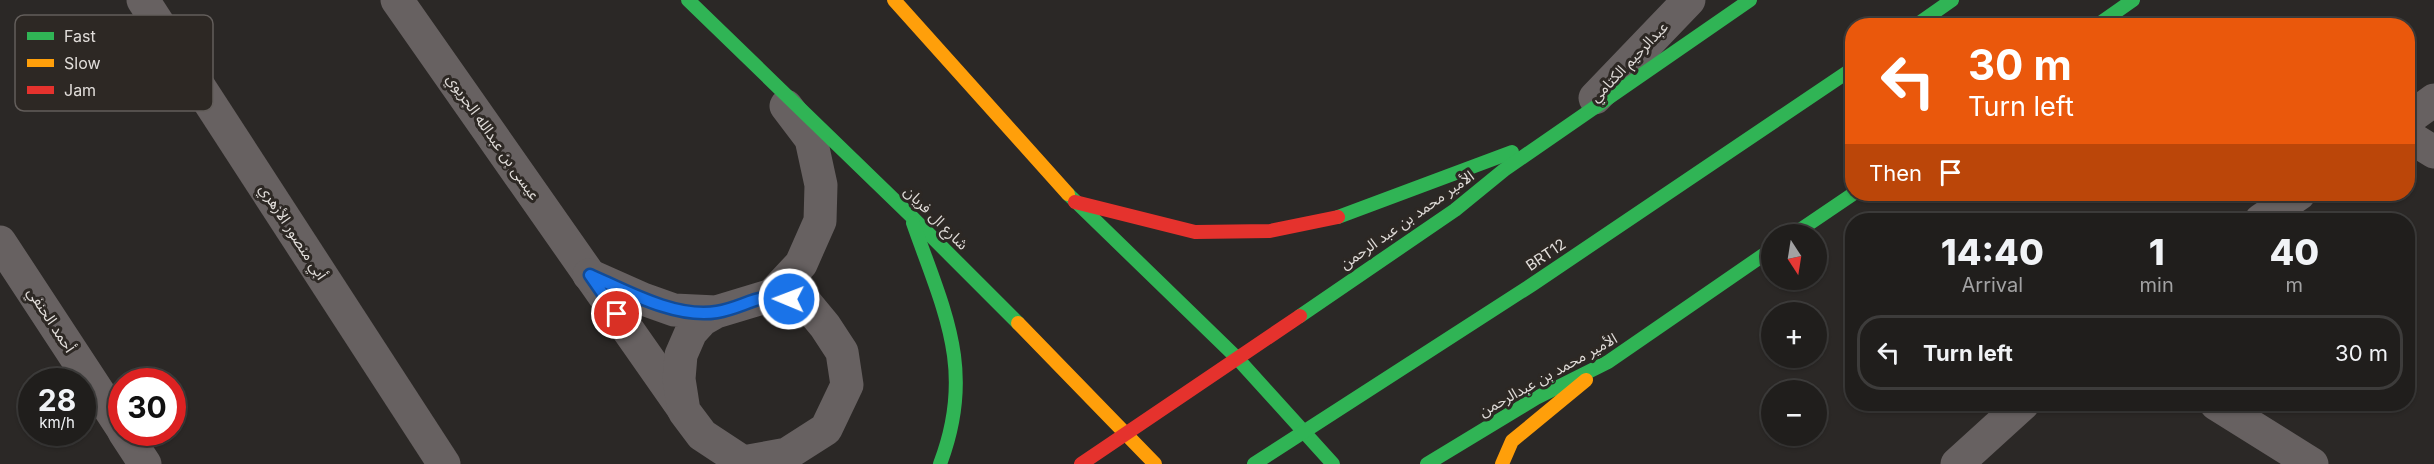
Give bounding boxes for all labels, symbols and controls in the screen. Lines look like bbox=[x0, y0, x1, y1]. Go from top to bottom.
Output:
legend bbox=[15, 15, 213, 111]
street label: عبدالرحيم الكتامي bbox=[1585, 17, 1674, 108]
text: Fast bbox=[64, 26, 96, 46]
text: 30 m bbox=[1968, 39, 2072, 90]
icon: left bbox=[1869, 42, 1947, 120]
text: Slow bbox=[64, 53, 101, 73]
street label: عيسى بن عبدالله الجريوي bbox=[441, 70, 544, 205]
text: Jam bbox=[64, 80, 96, 100]
text: Turn left bbox=[1968, 90, 2074, 123]
icon: arrive bbox=[1934, 156, 1967, 189]
text: Then bbox=[1869, 160, 1922, 186]
street label: الأمير محمد بن عبد الرحمن bbox=[1336, 166, 1478, 273]
street label: أبي منصور الأزهري bbox=[253, 180, 331, 285]
street label: شارع ال فريان bbox=[898, 182, 973, 256]
north arrow bbox=[1761, 224, 1827, 290]
map controls bbox=[1761, 224, 1827, 446]
text: 14:40 bbox=[1941, 230, 2044, 274]
text: 1 bbox=[2149, 230, 2165, 274]
text: 40 bbox=[2270, 230, 2319, 274]
street label: BRT12 bbox=[1522, 234, 1569, 275]
position arrow bbox=[757, 267, 821, 331]
text: Arrival bbox=[1962, 273, 2023, 297]
text: min bbox=[2140, 273, 2174, 297]
text: m bbox=[2286, 273, 2303, 297]
street label: أحمد الحنفي bbox=[21, 284, 80, 357]
pin bbox=[591, 288, 642, 339]
icon: arrive bbox=[600, 297, 633, 330]
button: + bbox=[1761, 302, 1827, 368]
street label: الأمير محمد بن عبدالرحمن bbox=[1475, 329, 1620, 421]
icon: left bbox=[1872, 336, 1905, 369]
text: Turn left bbox=[1923, 340, 2013, 366]
text: 30 m bbox=[2335, 340, 2388, 366]
speed limit sign: 30 bbox=[108, 368, 186, 446]
button: − bbox=[1761, 380, 1827, 446]
text: 28 bbox=[38, 382, 76, 418]
text: km/h bbox=[39, 413, 75, 432]

